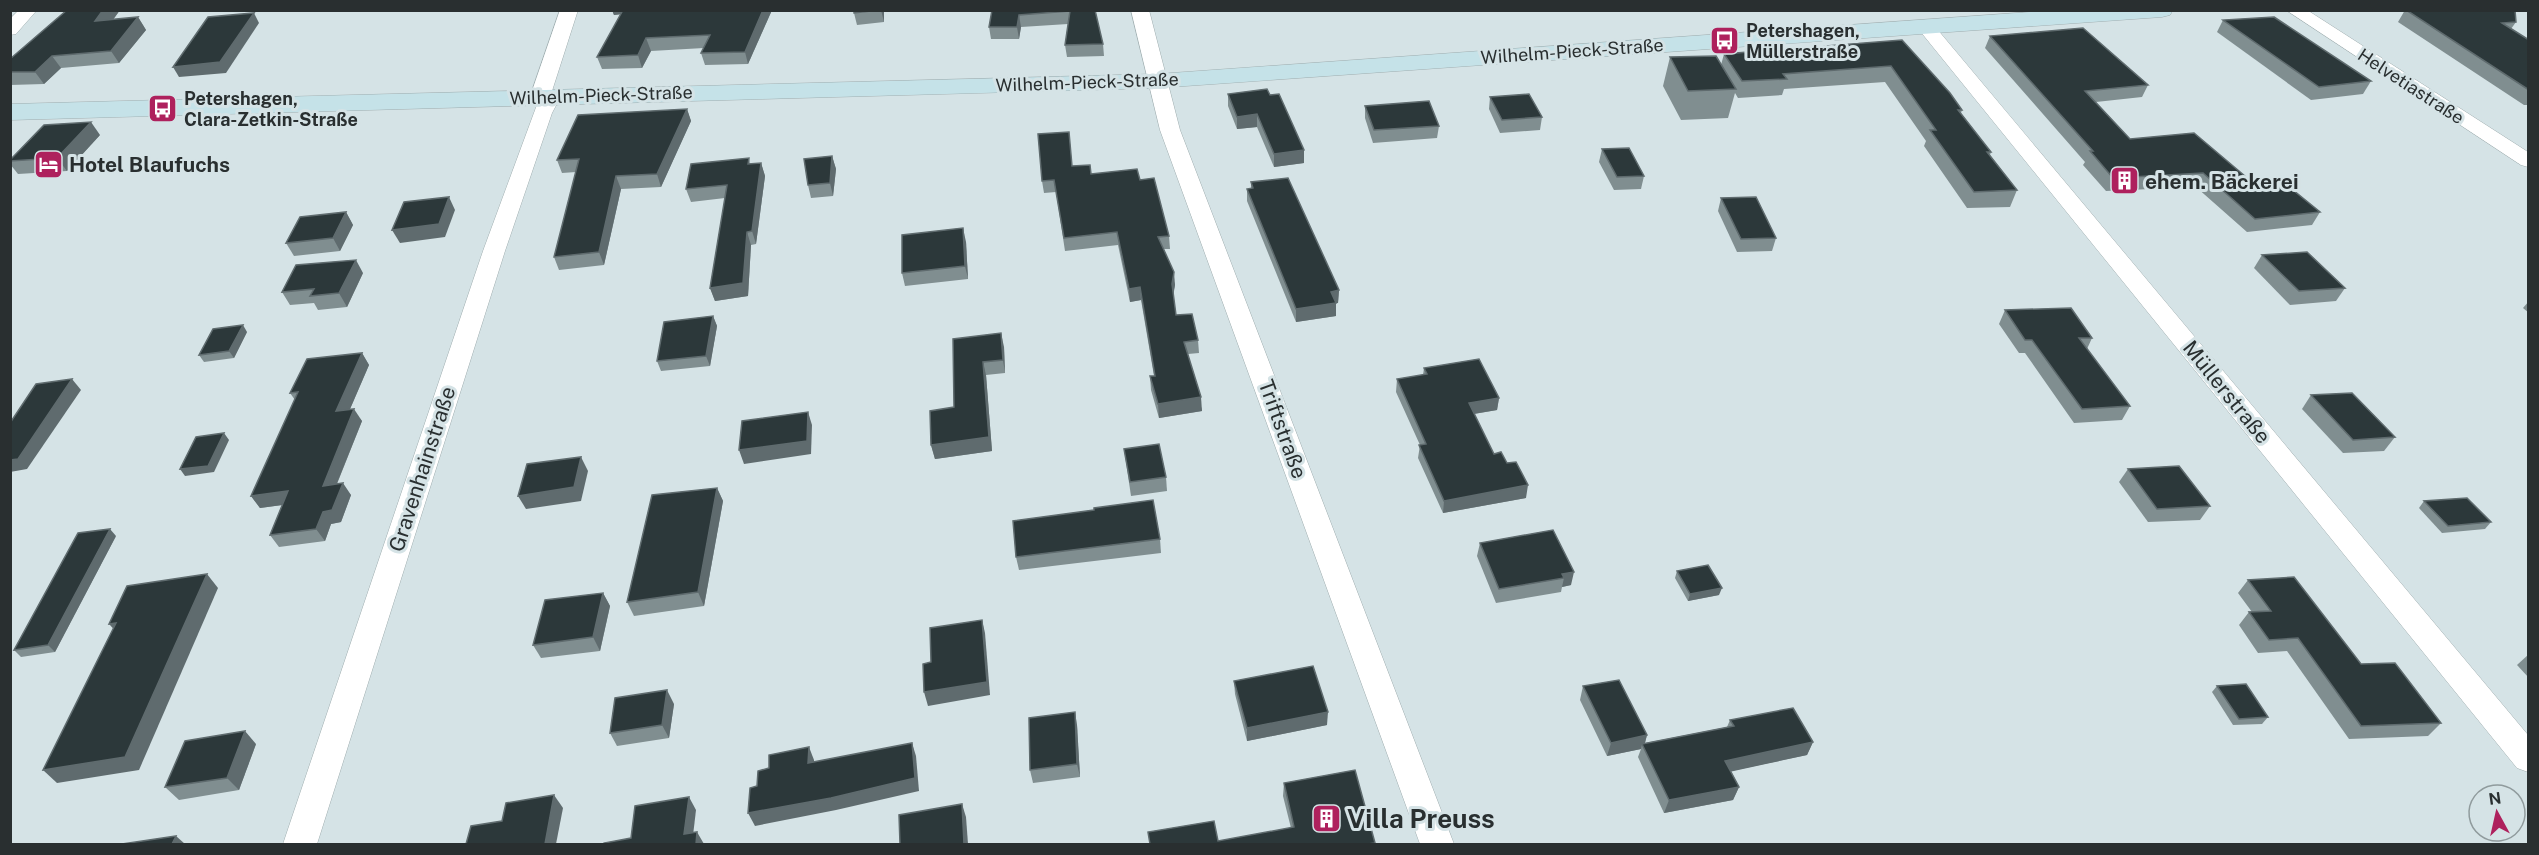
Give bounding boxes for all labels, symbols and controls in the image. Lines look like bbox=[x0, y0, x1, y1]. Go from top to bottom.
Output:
place label: Petershagen, Müllerstraße bbox=[1746, 20, 1860, 62]
bus stop icon: Petershagen, Müllerstraße bbox=[1709, 24, 1741, 56]
street label: Wilhelm-Pieck-Straße bbox=[1480, 34, 1664, 68]
street label: Helvetiastraße bbox=[2354, 44, 2468, 128]
street label: Wilhelm-Pieck-Straße bbox=[995, 68, 1179, 96]
street label: Wilhelm-Pieck-Straße bbox=[509, 81, 693, 109]
place label: Petershagen, Clara-Zetkin-Straße bbox=[184, 88, 358, 130]
bus stop icon: Petershagen, Clara-Zetkin-Straße bbox=[147, 92, 179, 124]
hotel icon: Hotel Blaufuchs bbox=[32, 148, 64, 180]
place label: Hotel Blaufuchs bbox=[69, 152, 230, 177]
building icon: ehem. Bäckerei bbox=[2108, 165, 2140, 197]
place label: ehem. Bäckerei bbox=[2145, 169, 2299, 194]
street label: Müllerstraße bbox=[2178, 336, 2276, 448]
street label: Triftstraße bbox=[1254, 376, 1312, 482]
street label: Gravenhainstraße bbox=[384, 383, 460, 555]
north arrow bbox=[2467, 783, 2527, 843]
text: N bbox=[2487, 788, 2503, 809]
building icon: Villa Preuss bbox=[1310, 802, 1342, 834]
place label: Villa Preuss bbox=[1347, 803, 1495, 834]

